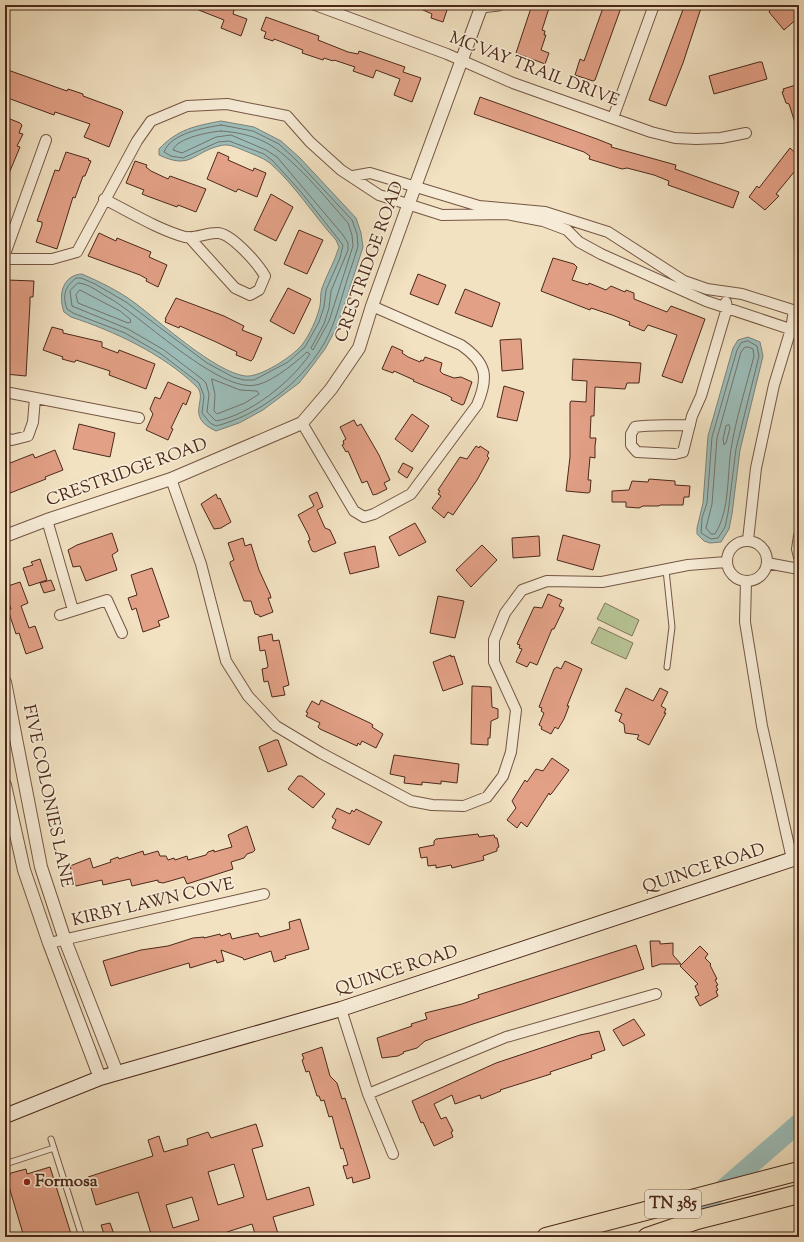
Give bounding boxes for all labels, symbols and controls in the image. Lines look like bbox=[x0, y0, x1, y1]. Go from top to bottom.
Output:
street label: MCVAY TRAIL DRIVE bbox=[446, 27, 622, 113]
street label: CRESTRIDGE ROAD bbox=[330, 178, 410, 346]
street label: CRESTRIDGE ROAD bbox=[43, 433, 211, 513]
street label: FIVE COLONIES LANE bbox=[16, 702, 78, 890]
street label: QUINCE ROAD bbox=[640, 838, 768, 900]
street label: KIRBY LAWN COVE bbox=[70, 873, 236, 933]
street label: QUINCE ROAD bbox=[333, 940, 461, 1002]
place label: Formosa bbox=[35, 1170, 98, 1194]
marker: Formosa bbox=[22, 1177, 32, 1187]
road number: TN 385 bbox=[645, 1190, 701, 1218]

